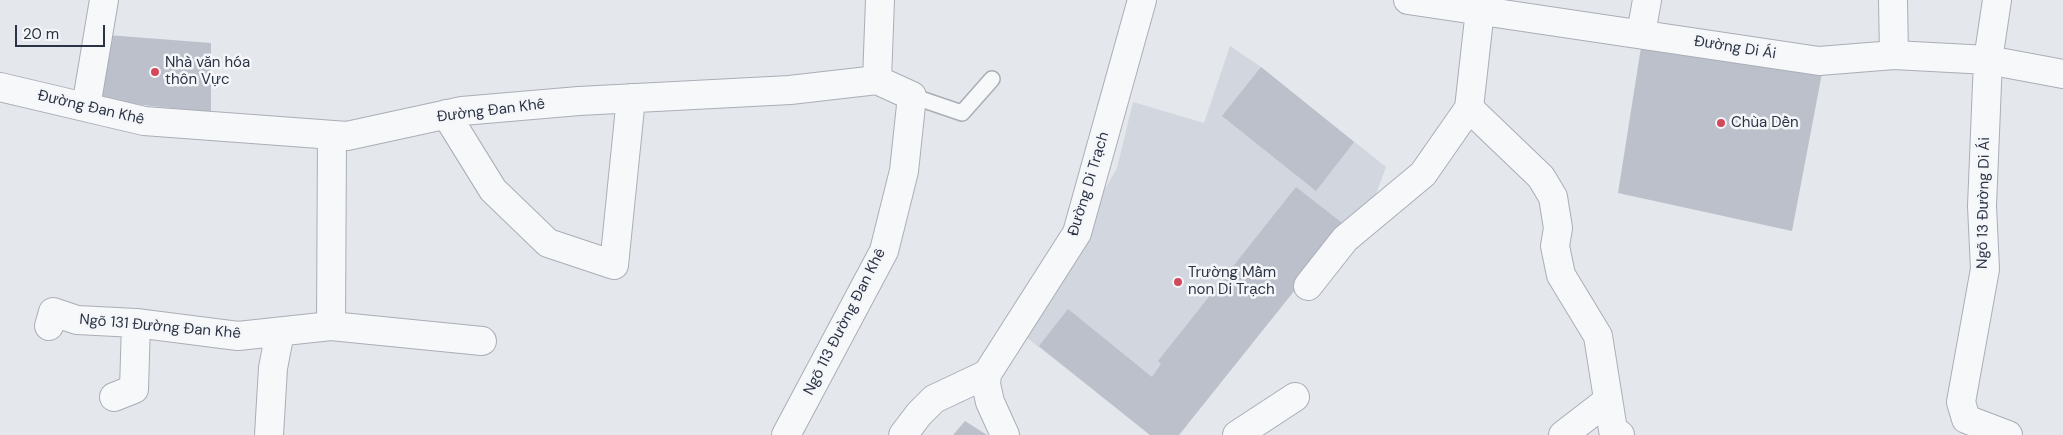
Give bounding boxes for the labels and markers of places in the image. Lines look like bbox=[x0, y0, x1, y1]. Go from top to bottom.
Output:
place label: Nhà văn hóa thôn Vực bbox=[165, 54, 250, 89]
marker: Nhà văn hóa thôn Vực bbox=[149, 66, 161, 78]
place label: Chùa Dền bbox=[1731, 114, 1799, 132]
marker: Chùa Dền bbox=[1715, 117, 1727, 129]
place label: Trường Mầm non Di Trạch bbox=[1188, 264, 1276, 299]
marker: Trường Mầm non Di Trạch bbox=[1172, 276, 1184, 288]

